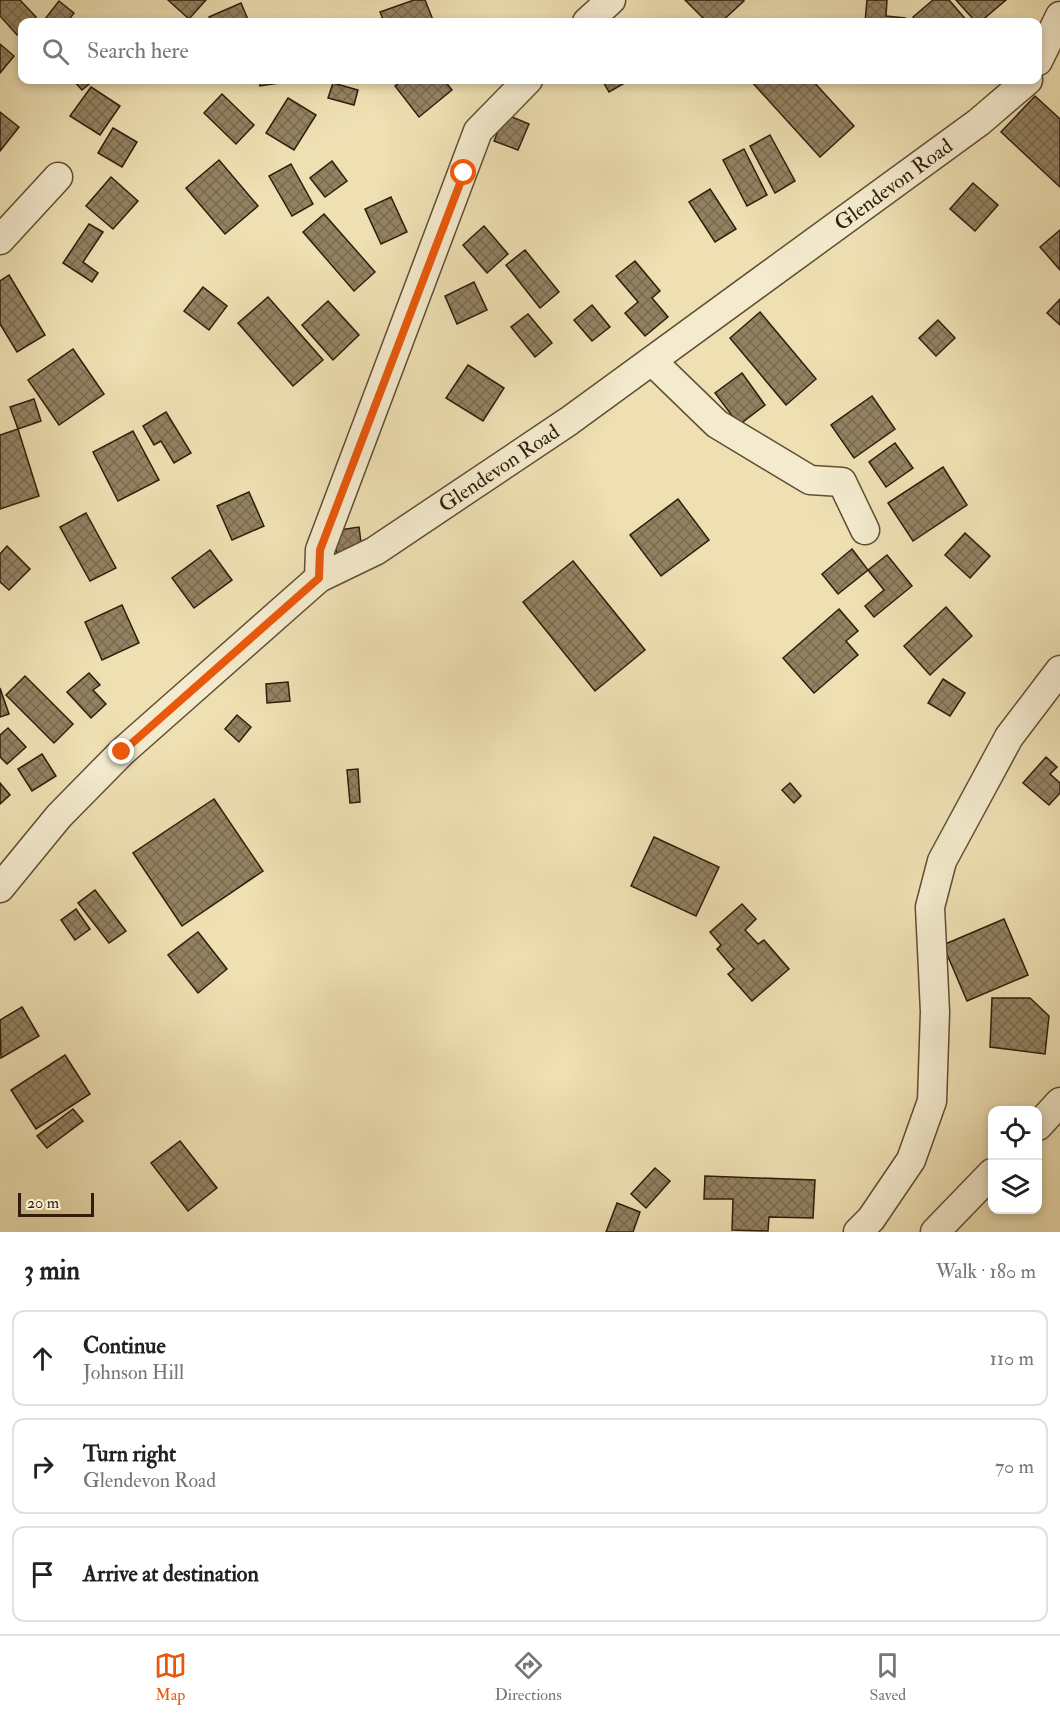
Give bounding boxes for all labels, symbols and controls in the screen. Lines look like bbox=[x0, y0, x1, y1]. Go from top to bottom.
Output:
search box bbox=[18, 18, 1042, 84]
icon: search bbox=[39, 35, 72, 68]
text: Search here bbox=[87, 37, 189, 65]
street label: Glendevon Road bbox=[829, 132, 959, 237]
route start bbox=[450, 159, 476, 185]
street label: Glendevon Road bbox=[434, 418, 565, 519]
route end bbox=[108, 738, 134, 764]
map controls bbox=[988, 1106, 1042, 1214]
button: locate bbox=[988, 1106, 1042, 1160]
button: layers bbox=[988, 1160, 1042, 1214]
scale bar bbox=[18, 1190, 94, 1218]
text: 20 m bbox=[27, 1193, 59, 1213]
text: 3 min bbox=[24, 1255, 80, 1287]
text: Walk · 180 m bbox=[936, 1259, 1036, 1284]
text: Continue bbox=[83, 1332, 166, 1360]
icon: ahead bbox=[26, 1342, 59, 1375]
text: 110 m bbox=[990, 1346, 1034, 1371]
text: Johnson Hill bbox=[83, 1360, 184, 1385]
text: Turn right bbox=[83, 1440, 176, 1468]
icon: right bbox=[26, 1450, 59, 1483]
text: 70 m bbox=[995, 1454, 1034, 1479]
text: Glendevon Road bbox=[83, 1468, 216, 1493]
icon: arrive bbox=[26, 1558, 59, 1591]
text: Arrive at destination bbox=[83, 1560, 259, 1588]
tab: Map bbox=[154, 1649, 187, 1705]
tab: Directions bbox=[495, 1649, 562, 1705]
tab: Saved bbox=[870, 1649, 906, 1705]

